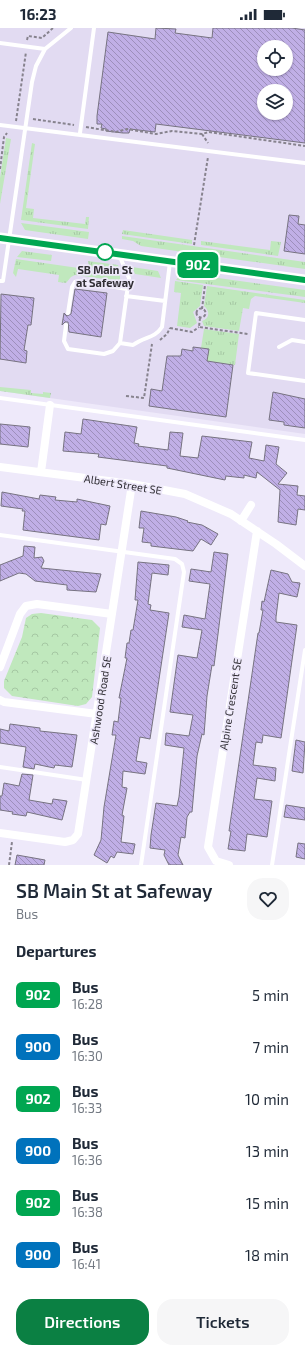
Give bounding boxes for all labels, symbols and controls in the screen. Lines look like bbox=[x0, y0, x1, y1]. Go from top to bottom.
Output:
text: 16:23 bbox=[20, 5, 56, 23]
map controls bbox=[257, 40, 293, 120]
button: locate bbox=[257, 40, 293, 76]
button: layers bbox=[257, 84, 293, 120]
marker: SB Main St at Safeway bbox=[96, 243, 114, 261]
line badge: 902 bbox=[175, 252, 221, 278]
text: 902 bbox=[185, 256, 211, 273]
place label: SB Main St at Safeway bbox=[76, 263, 135, 290]
street label: Albert Street SE bbox=[83, 471, 163, 497]
street label: Ashwood Road SE bbox=[87, 655, 113, 745]
street label: Alpine Crescent SE bbox=[216, 657, 244, 751]
button: heart bbox=[247, 878, 289, 920]
text: SB Main St at Safeway bbox=[16, 879, 213, 902]
text: Bus bbox=[16, 906, 38, 922]
text: Departures bbox=[16, 942, 96, 960]
text: Bus bbox=[72, 978, 98, 996]
text: 902 bbox=[25, 986, 51, 1003]
text: 5 min bbox=[252, 986, 289, 1004]
text: 16:28 bbox=[72, 996, 103, 1012]
text: Bus bbox=[72, 1030, 98, 1048]
text: 900 bbox=[25, 1038, 51, 1055]
text: 7 min bbox=[252, 1038, 289, 1056]
text: 16:30 bbox=[72, 1048, 103, 1064]
text: Bus bbox=[72, 1082, 98, 1100]
text: 902 bbox=[25, 1090, 51, 1107]
text: 10 min bbox=[245, 1090, 289, 1108]
text: 16:33 bbox=[72, 1100, 102, 1116]
text: Bus bbox=[72, 1134, 98, 1152]
text: 900 bbox=[25, 1142, 51, 1159]
text: 13 min bbox=[246, 1142, 289, 1160]
text: 16:36 bbox=[72, 1152, 102, 1168]
text: Bus bbox=[72, 1186, 98, 1204]
text: 902 bbox=[25, 1194, 51, 1211]
text: 15 min bbox=[246, 1194, 289, 1212]
text: 16:38 bbox=[72, 1204, 103, 1220]
text: Bus bbox=[72, 1238, 98, 1256]
text: 900 bbox=[25, 1246, 51, 1263]
text: 18 min bbox=[245, 1246, 289, 1264]
text: 16:41 bbox=[72, 1256, 101, 1272]
button: Directions bbox=[16, 1299, 149, 1345]
button: Tickets bbox=[157, 1299, 289, 1345]

